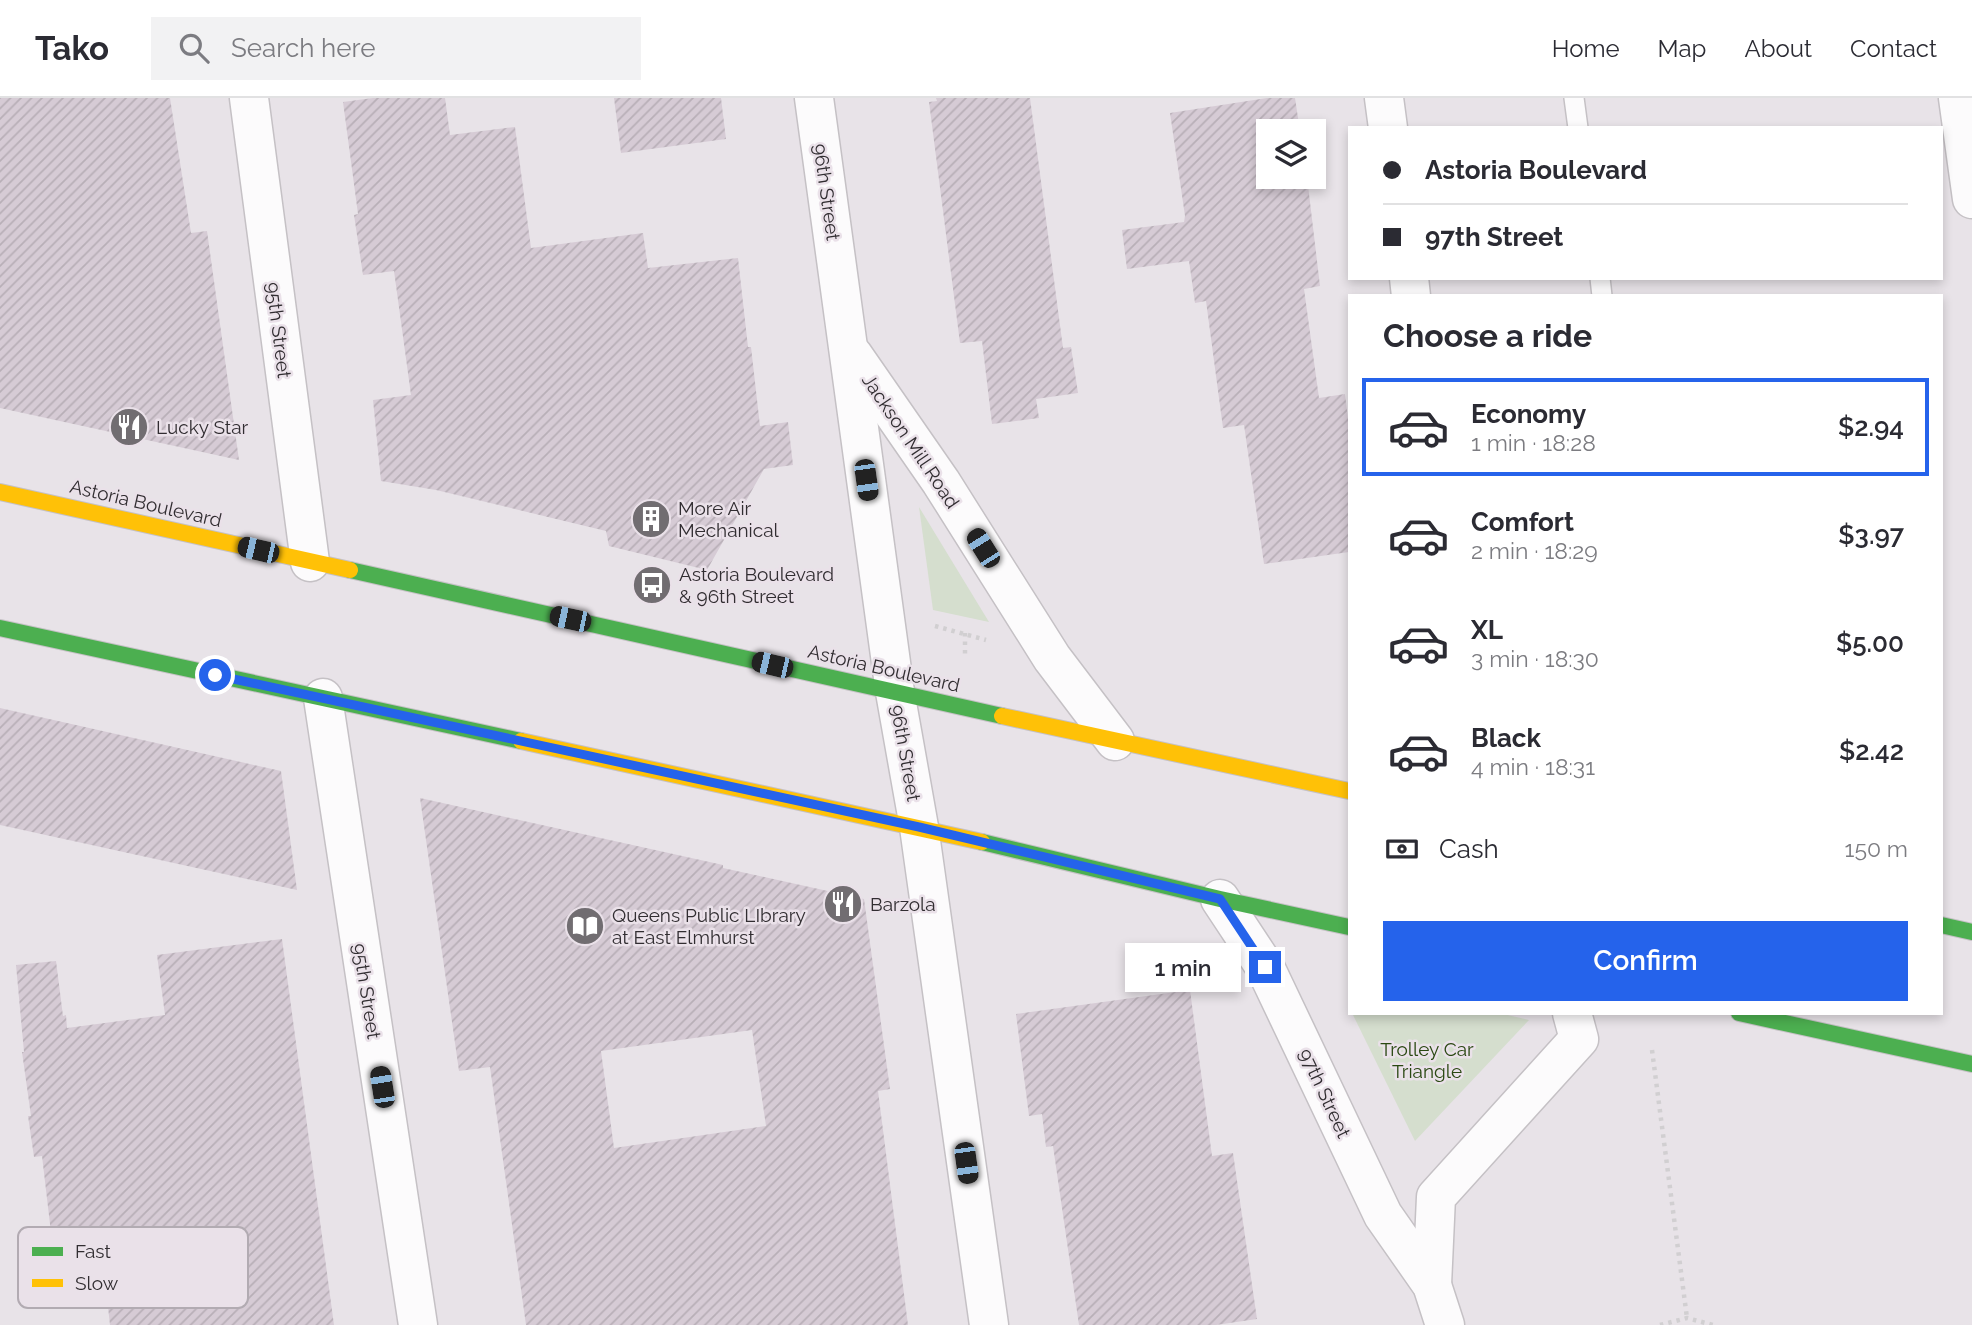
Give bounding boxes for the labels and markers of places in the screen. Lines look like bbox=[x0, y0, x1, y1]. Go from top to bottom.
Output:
restaurant icon: Lucky Star bbox=[108, 406, 150, 448]
place label: Lucky Star bbox=[156, 416, 249, 438]
place label: More Air Mechanical bbox=[678, 497, 780, 541]
building icon: More Air Mechanical bbox=[630, 498, 672, 540]
place label: Astoria Boulevard & 96th Street bbox=[679, 563, 834, 607]
bus stop icon: Astoria Boulevard & 96th Street bbox=[631, 564, 673, 606]
restaurant icon: Barzola bbox=[822, 883, 864, 925]
place label: Barzola bbox=[870, 893, 936, 915]
place label: Queens Public LIbrary at East Elmhurst bbox=[612, 904, 806, 948]
library icon: Queens Public LIbrary at East Elmhurst bbox=[564, 905, 606, 947]

